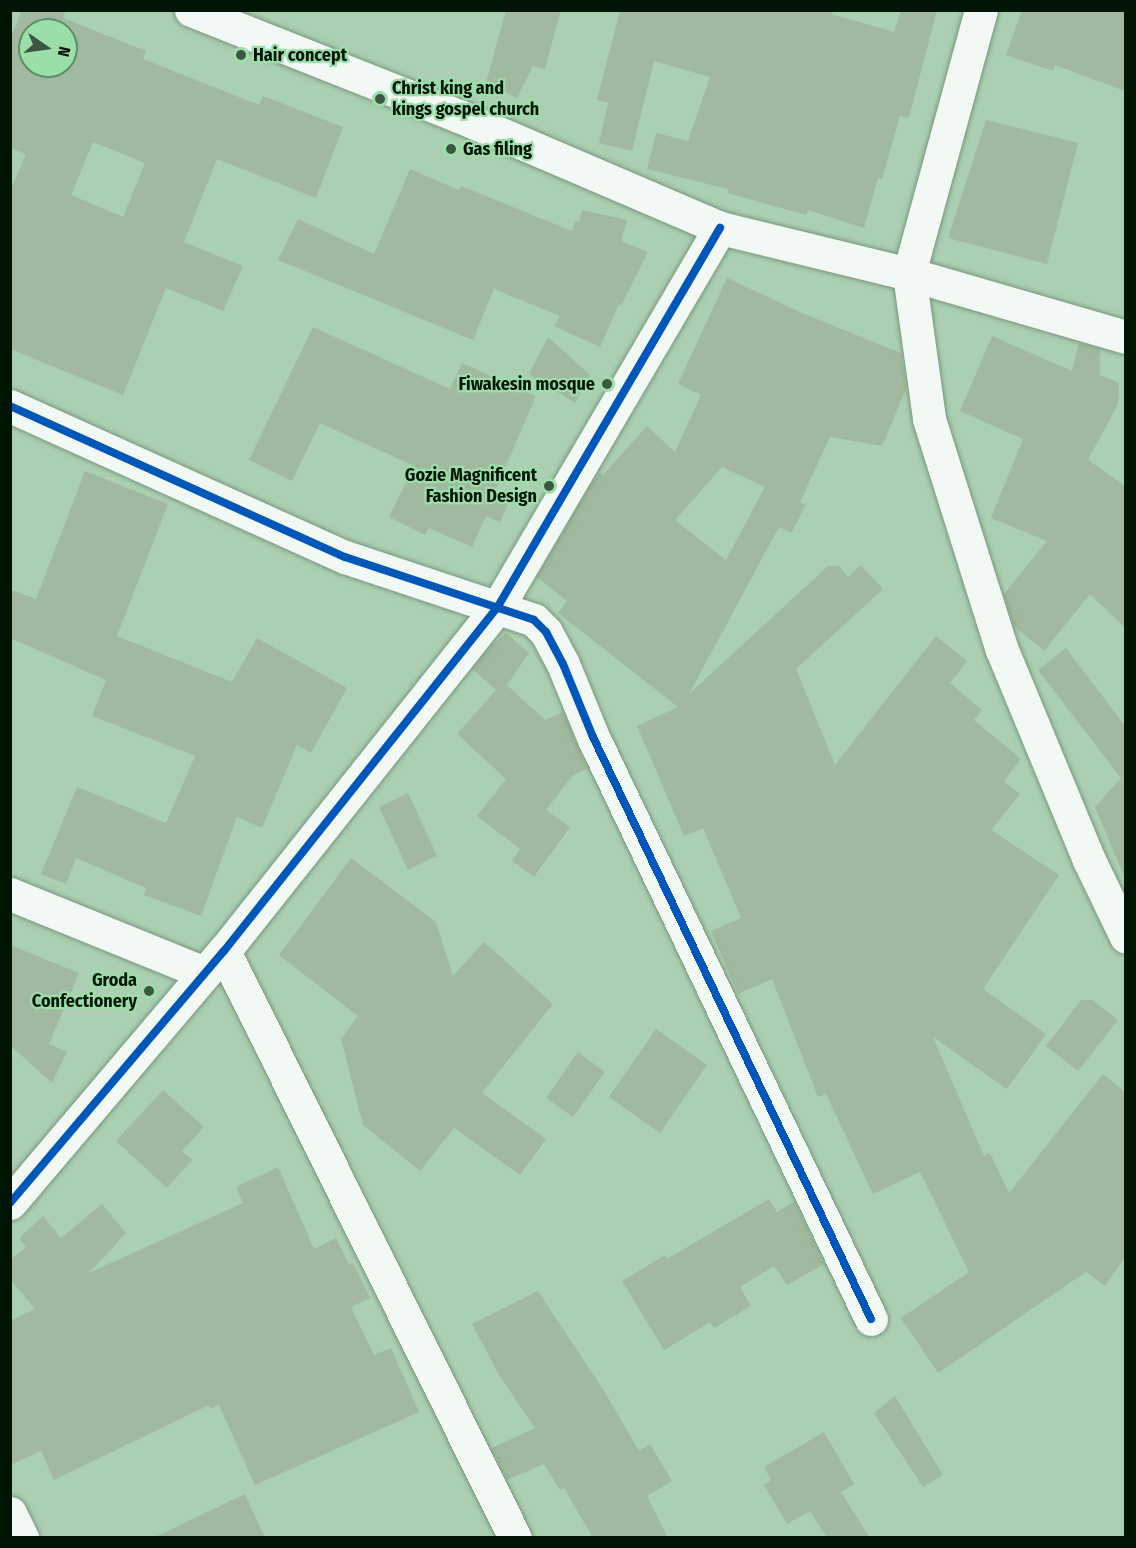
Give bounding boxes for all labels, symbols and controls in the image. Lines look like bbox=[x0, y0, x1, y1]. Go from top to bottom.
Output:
north arrow bbox=[18, 18, 78, 78]
place label: Hair concept bbox=[253, 44, 347, 66]
text: N bbox=[54, 45, 74, 59]
marker: Hair concept bbox=[234, 48, 248, 62]
place label: Christ king and kings gospel church bbox=[392, 78, 539, 121]
marker: Christ king and kings gospel church bbox=[373, 92, 387, 106]
place label: Gas filing bbox=[463, 138, 532, 160]
marker: Gas filing bbox=[444, 142, 458, 156]
place label: Fiwakesin mosque bbox=[459, 373, 595, 395]
marker: Fiwakesin mosque bbox=[600, 377, 614, 391]
place label: Gozie Magnificent Fashion Design bbox=[405, 465, 537, 508]
marker: Gozie Magnificent Fashion Design bbox=[542, 479, 556, 493]
place label: Groda Confectionery bbox=[32, 970, 137, 1012]
marker: Groda Confectionery bbox=[142, 984, 156, 998]

